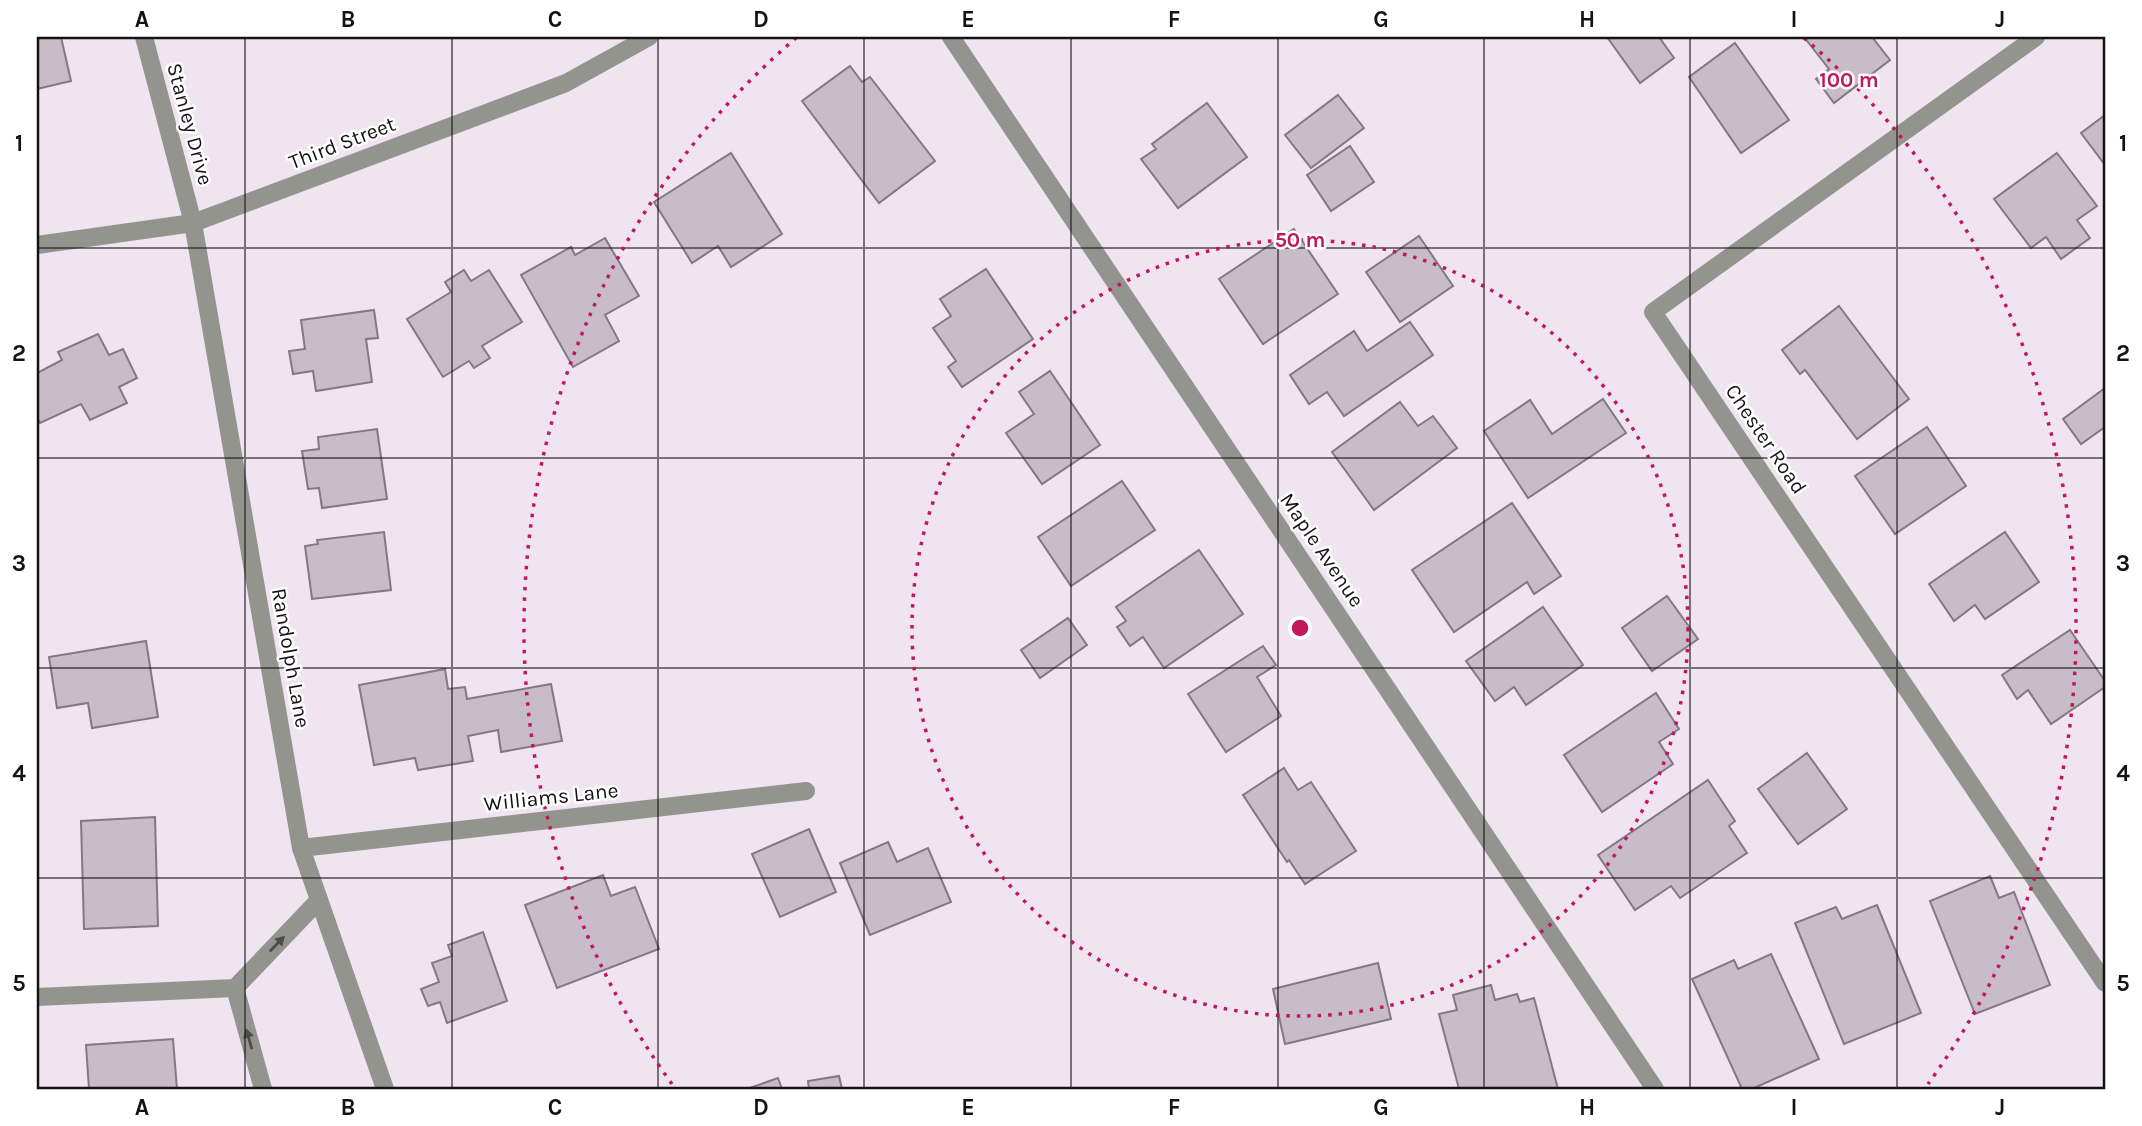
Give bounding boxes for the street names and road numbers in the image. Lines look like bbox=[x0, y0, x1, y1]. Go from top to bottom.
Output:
street label: Stanley Drive bbox=[162, 60, 218, 188]
street label: Third Street bbox=[285, 112, 399, 174]
street label: Chester Road bbox=[1721, 380, 1811, 498]
street label: Maple Avenue bbox=[1275, 488, 1369, 612]
street label: Randolph Lane bbox=[267, 586, 315, 730]
street label: Williams Lane bbox=[483, 778, 619, 816]

